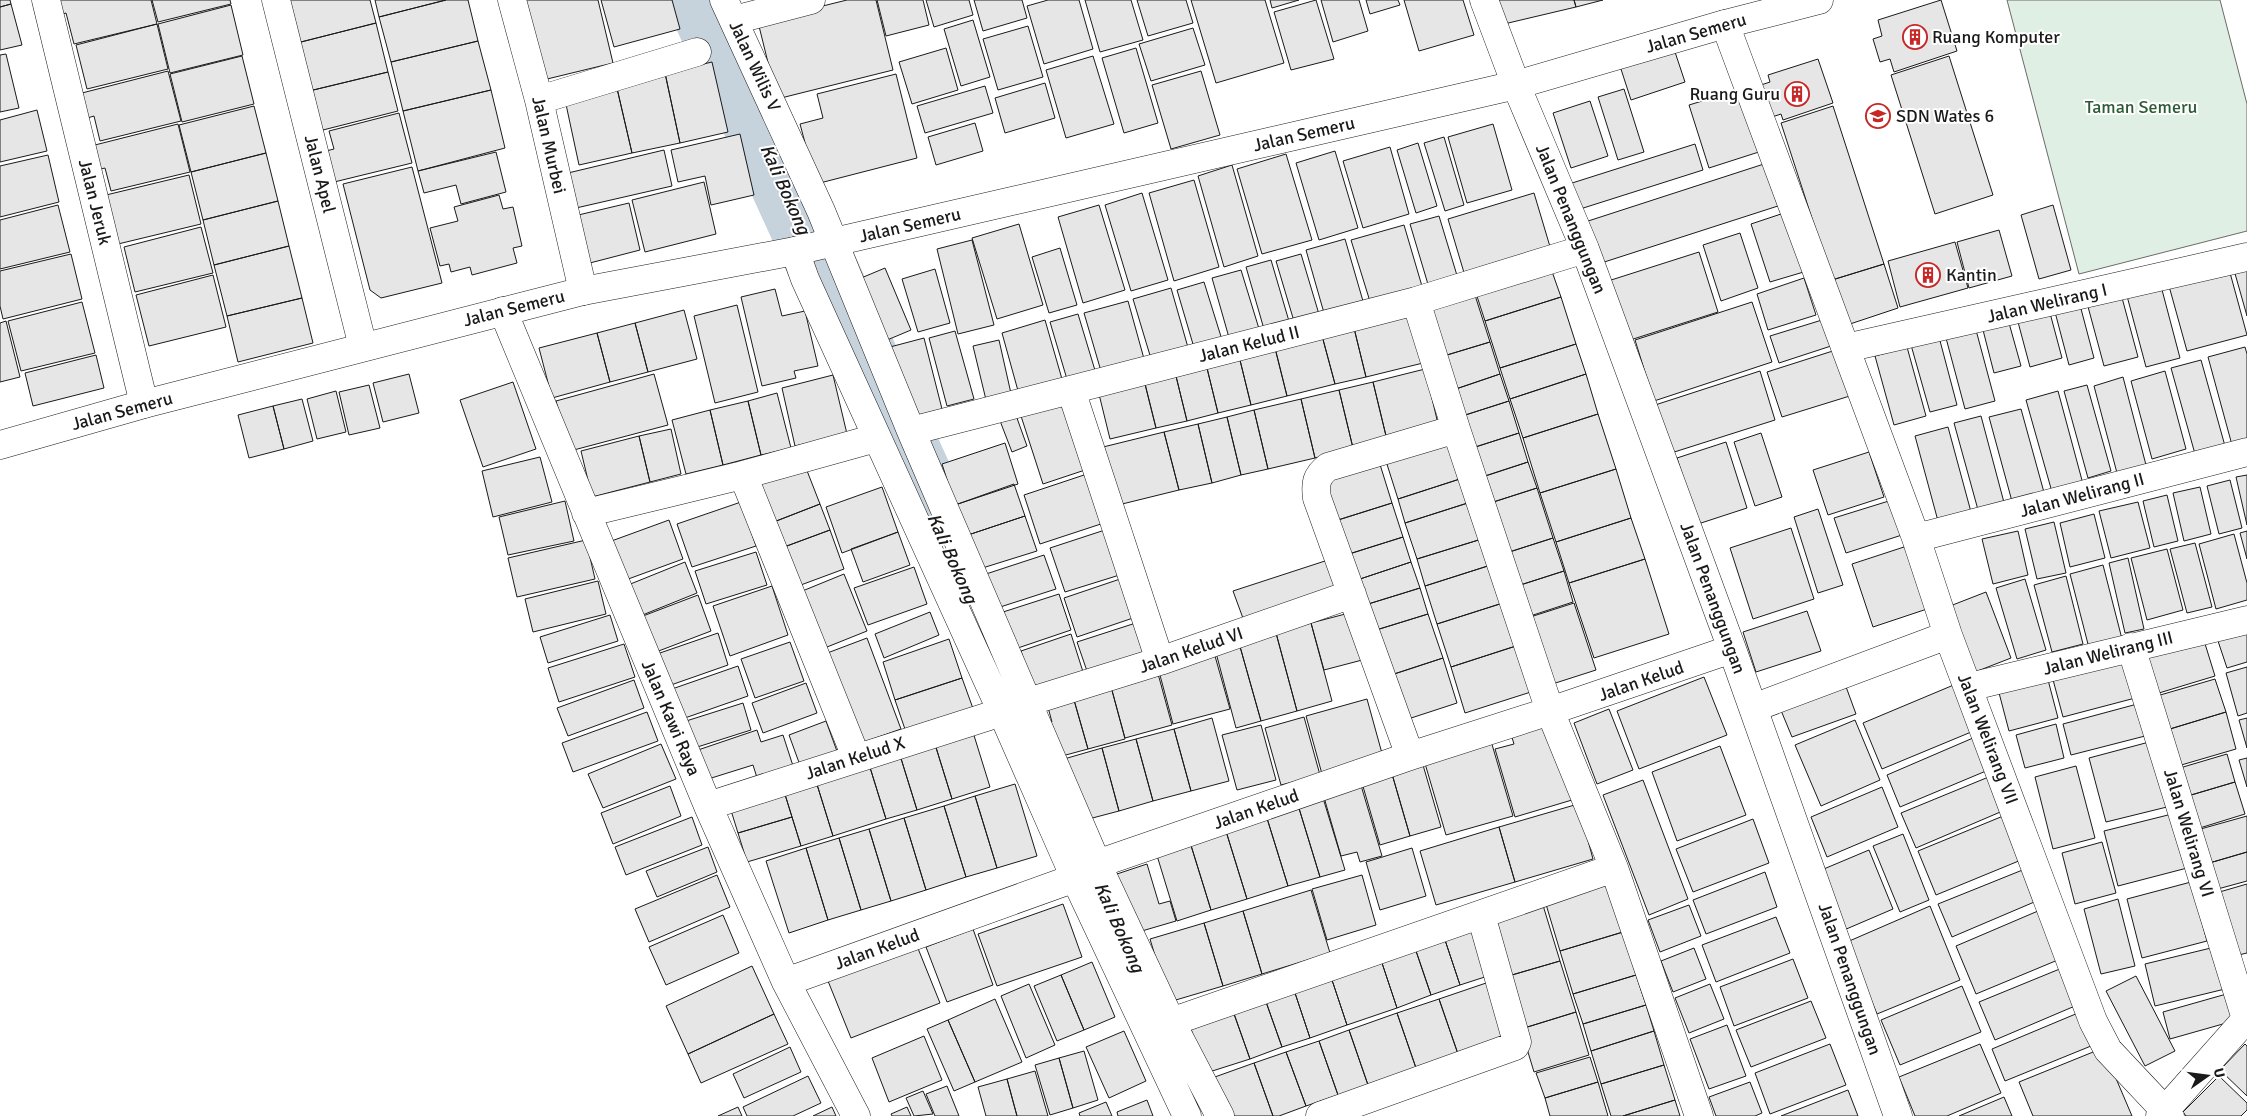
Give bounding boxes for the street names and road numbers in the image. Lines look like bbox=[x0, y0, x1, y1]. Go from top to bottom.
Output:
street label: Jalan Semeru bbox=[1643, 8, 1749, 58]
street label: Jalan Wilis V bbox=[724, 17, 786, 115]
street label: Jalan Murbei bbox=[527, 94, 571, 196]
street label: Jalan Semeru bbox=[1251, 112, 1357, 156]
street label: Jalan Apel bbox=[300, 133, 340, 215]
street label: Jalan Penanggungan bbox=[1531, 141, 1611, 297]
street label: Jalan Jeruk bbox=[74, 157, 116, 247]
street label: Jalan Semeru bbox=[857, 203, 963, 247]
street label: Jalan Welirang I bbox=[1985, 278, 2109, 328]
street label: Jalan Semeru bbox=[461, 285, 567, 331]
street label: Jalan Kelud II bbox=[1196, 321, 1302, 367]
street label: Jalan Semeru bbox=[69, 387, 175, 435]
street label: Jalan Welirang II bbox=[2017, 468, 2147, 522]
street label: Jalan Penanggungan bbox=[1675, 519, 1751, 677]
street label: Jalan Kelud VI bbox=[1136, 622, 1246, 678]
street label: Jalan Welirang III bbox=[2041, 626, 2175, 680]
street label: Jalan Kelud bbox=[1595, 656, 1687, 706]
street label: Jalan Kawi Raya bbox=[637, 657, 705, 779]
street label: Jalan Welirang VII bbox=[1953, 670, 2023, 808]
street label: Jalan Kelud X bbox=[802, 731, 908, 784]
street label: Jalan Welirang VI bbox=[2159, 766, 2219, 900]
street label: Jalan Kelud bbox=[1210, 784, 1302, 834]
street label: Jalan Penanggungan bbox=[1814, 900, 1886, 1058]
street label: Jalan Kelud bbox=[831, 923, 923, 975]

